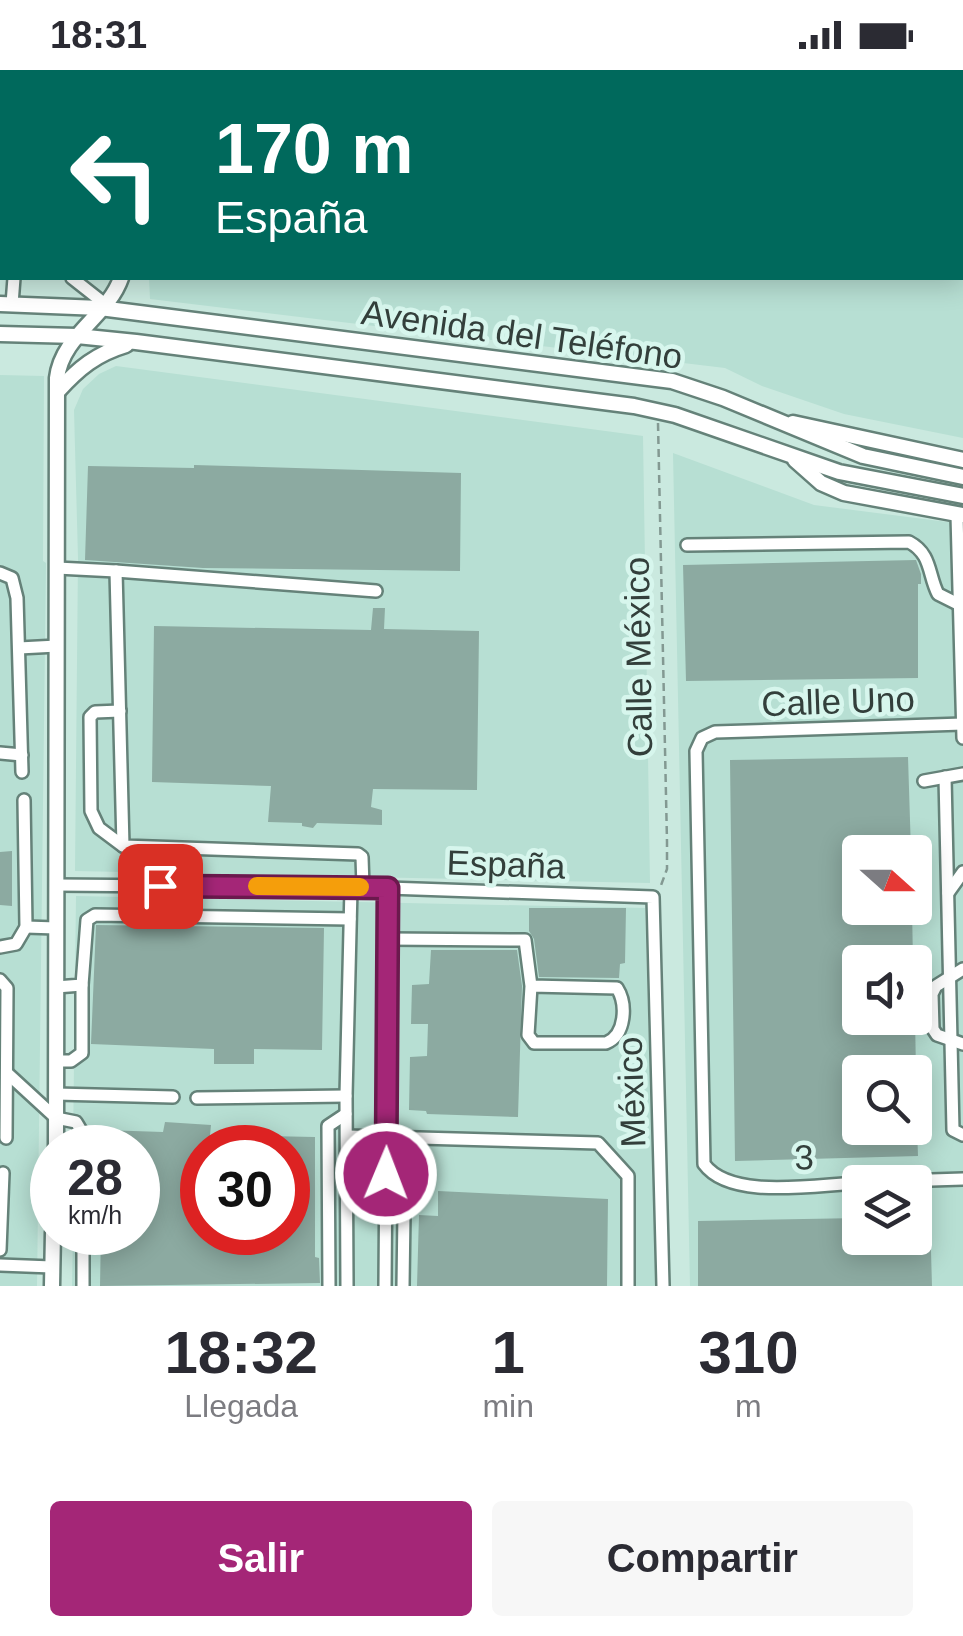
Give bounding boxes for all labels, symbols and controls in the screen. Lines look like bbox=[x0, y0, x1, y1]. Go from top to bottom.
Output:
text: 18:31 bbox=[50, 14, 147, 56]
icon: left bbox=[50, 110, 180, 240]
text: 170 m bbox=[215, 110, 413, 188]
text: España bbox=[215, 192, 368, 243]
street label: Avenida del Teléfono bbox=[359, 292, 685, 376]
street label: Calle México bbox=[617, 556, 659, 758]
street label: Calle Uno bbox=[761, 679, 915, 723]
north arrow bbox=[842, 835, 932, 925]
map controls bbox=[842, 835, 932, 1255]
street label: España bbox=[446, 842, 567, 886]
pin bbox=[118, 844, 203, 929]
icon: arrive bbox=[133, 859, 188, 914]
button: sound bbox=[842, 945, 932, 1035]
street label: México bbox=[610, 1036, 652, 1148]
button: search bbox=[842, 1055, 932, 1145]
position arrow bbox=[334, 1122, 438, 1226]
speed limit sign: 30 bbox=[180, 1125, 310, 1255]
street label: 3 bbox=[794, 1137, 814, 1177]
text: 28 bbox=[67, 1150, 123, 1206]
button: layers bbox=[842, 1165, 932, 1255]
text: km/h bbox=[68, 1201, 122, 1229]
text: 18:32 bbox=[164, 1319, 318, 1386]
text: 1 bbox=[491, 1319, 525, 1386]
text: 310 bbox=[698, 1319, 799, 1386]
text: Llegada bbox=[184, 1388, 298, 1424]
text: min bbox=[482, 1388, 534, 1424]
text: m bbox=[735, 1388, 762, 1424]
button: Salir bbox=[50, 1501, 472, 1616]
button: Compartir bbox=[492, 1501, 913, 1616]

